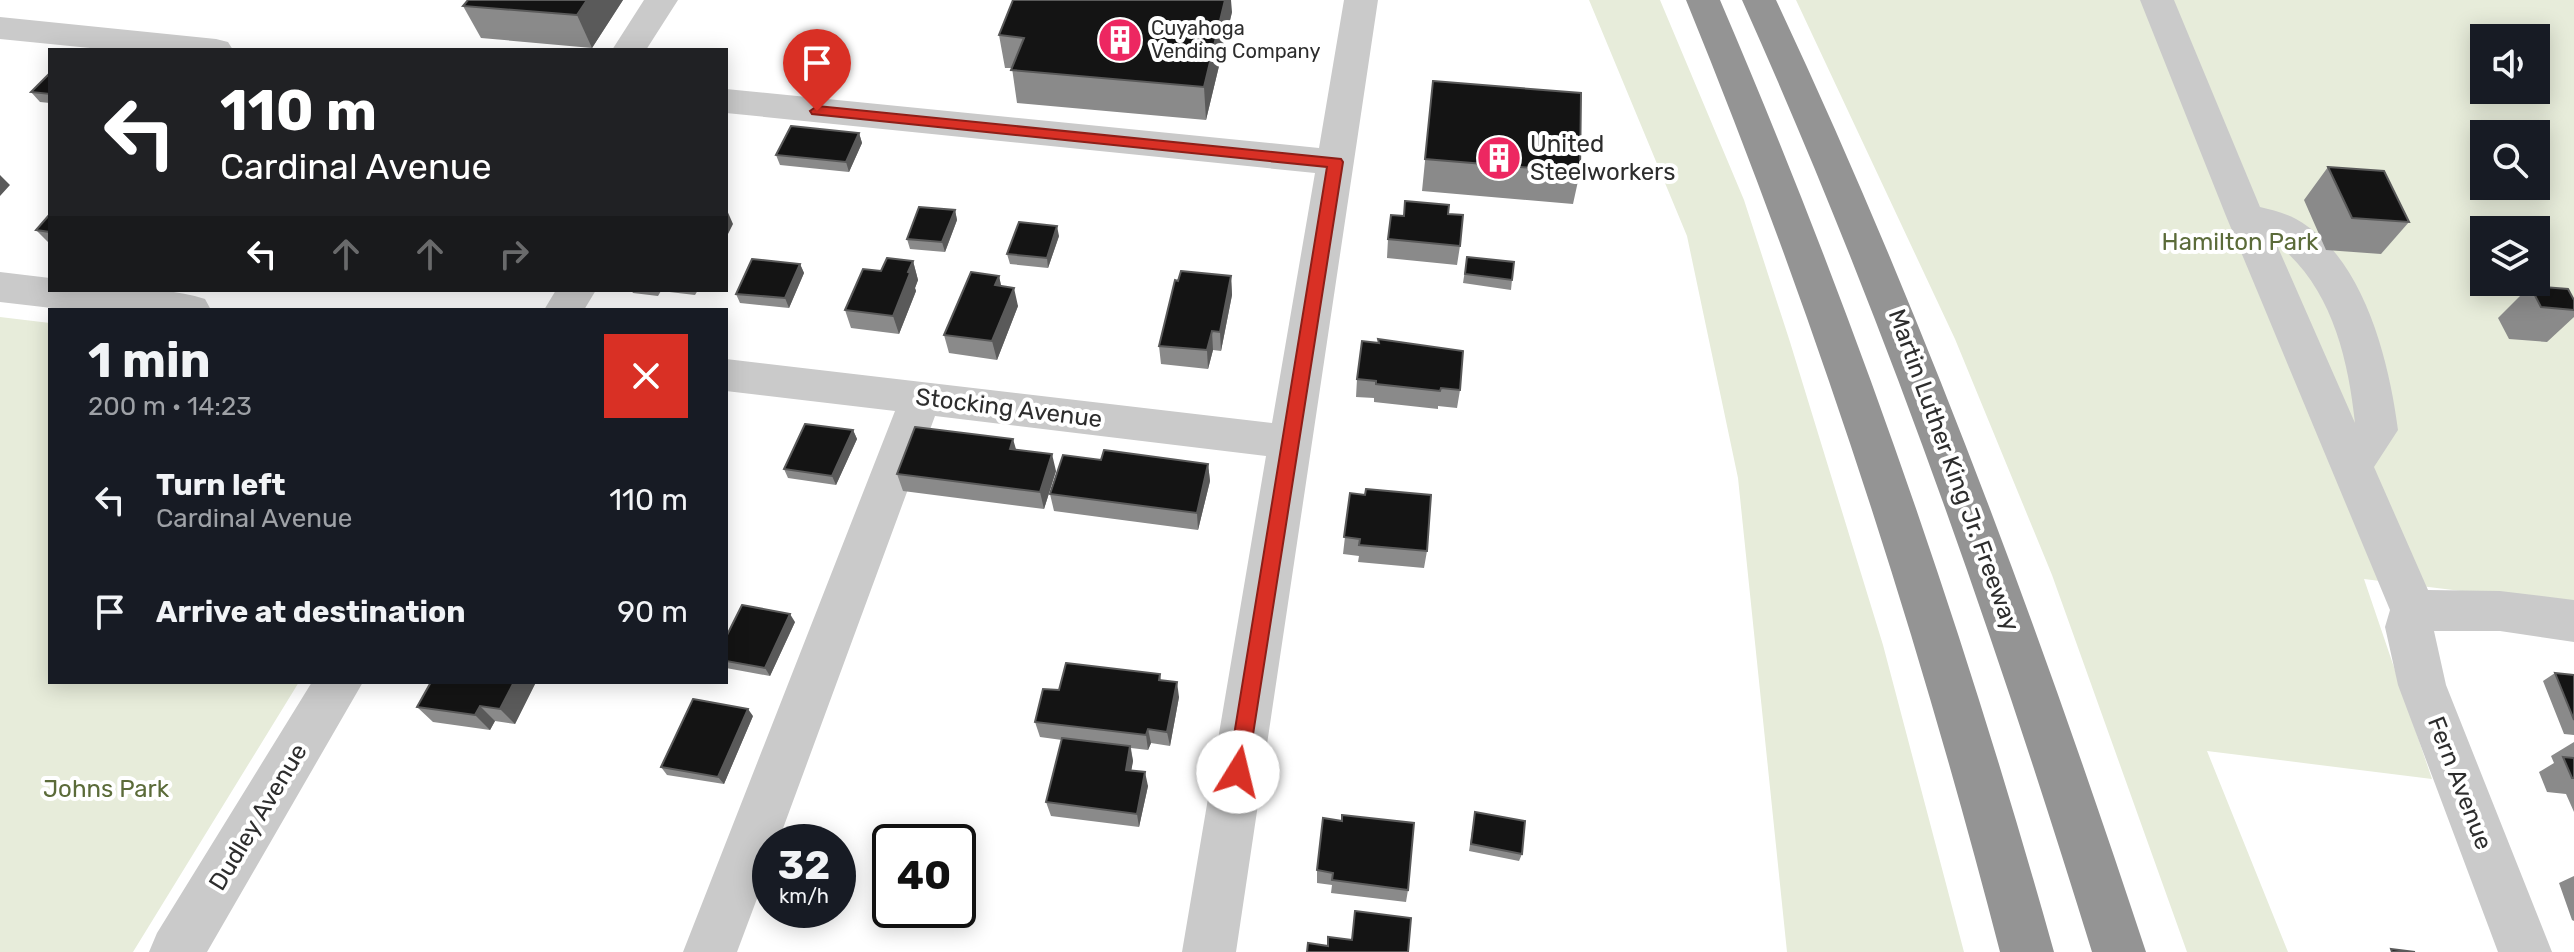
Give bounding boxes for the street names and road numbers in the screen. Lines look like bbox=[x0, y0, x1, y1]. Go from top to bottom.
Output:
street label: Martin Luther King Jr. Freeway bbox=[1883, 305, 2025, 635]
street label: Stocking Avenue bbox=[914, 383, 1104, 433]
street label: Fern Avenue bbox=[2422, 713, 2498, 853]
street label: Dudley Avenue bbox=[203, 739, 313, 895]

